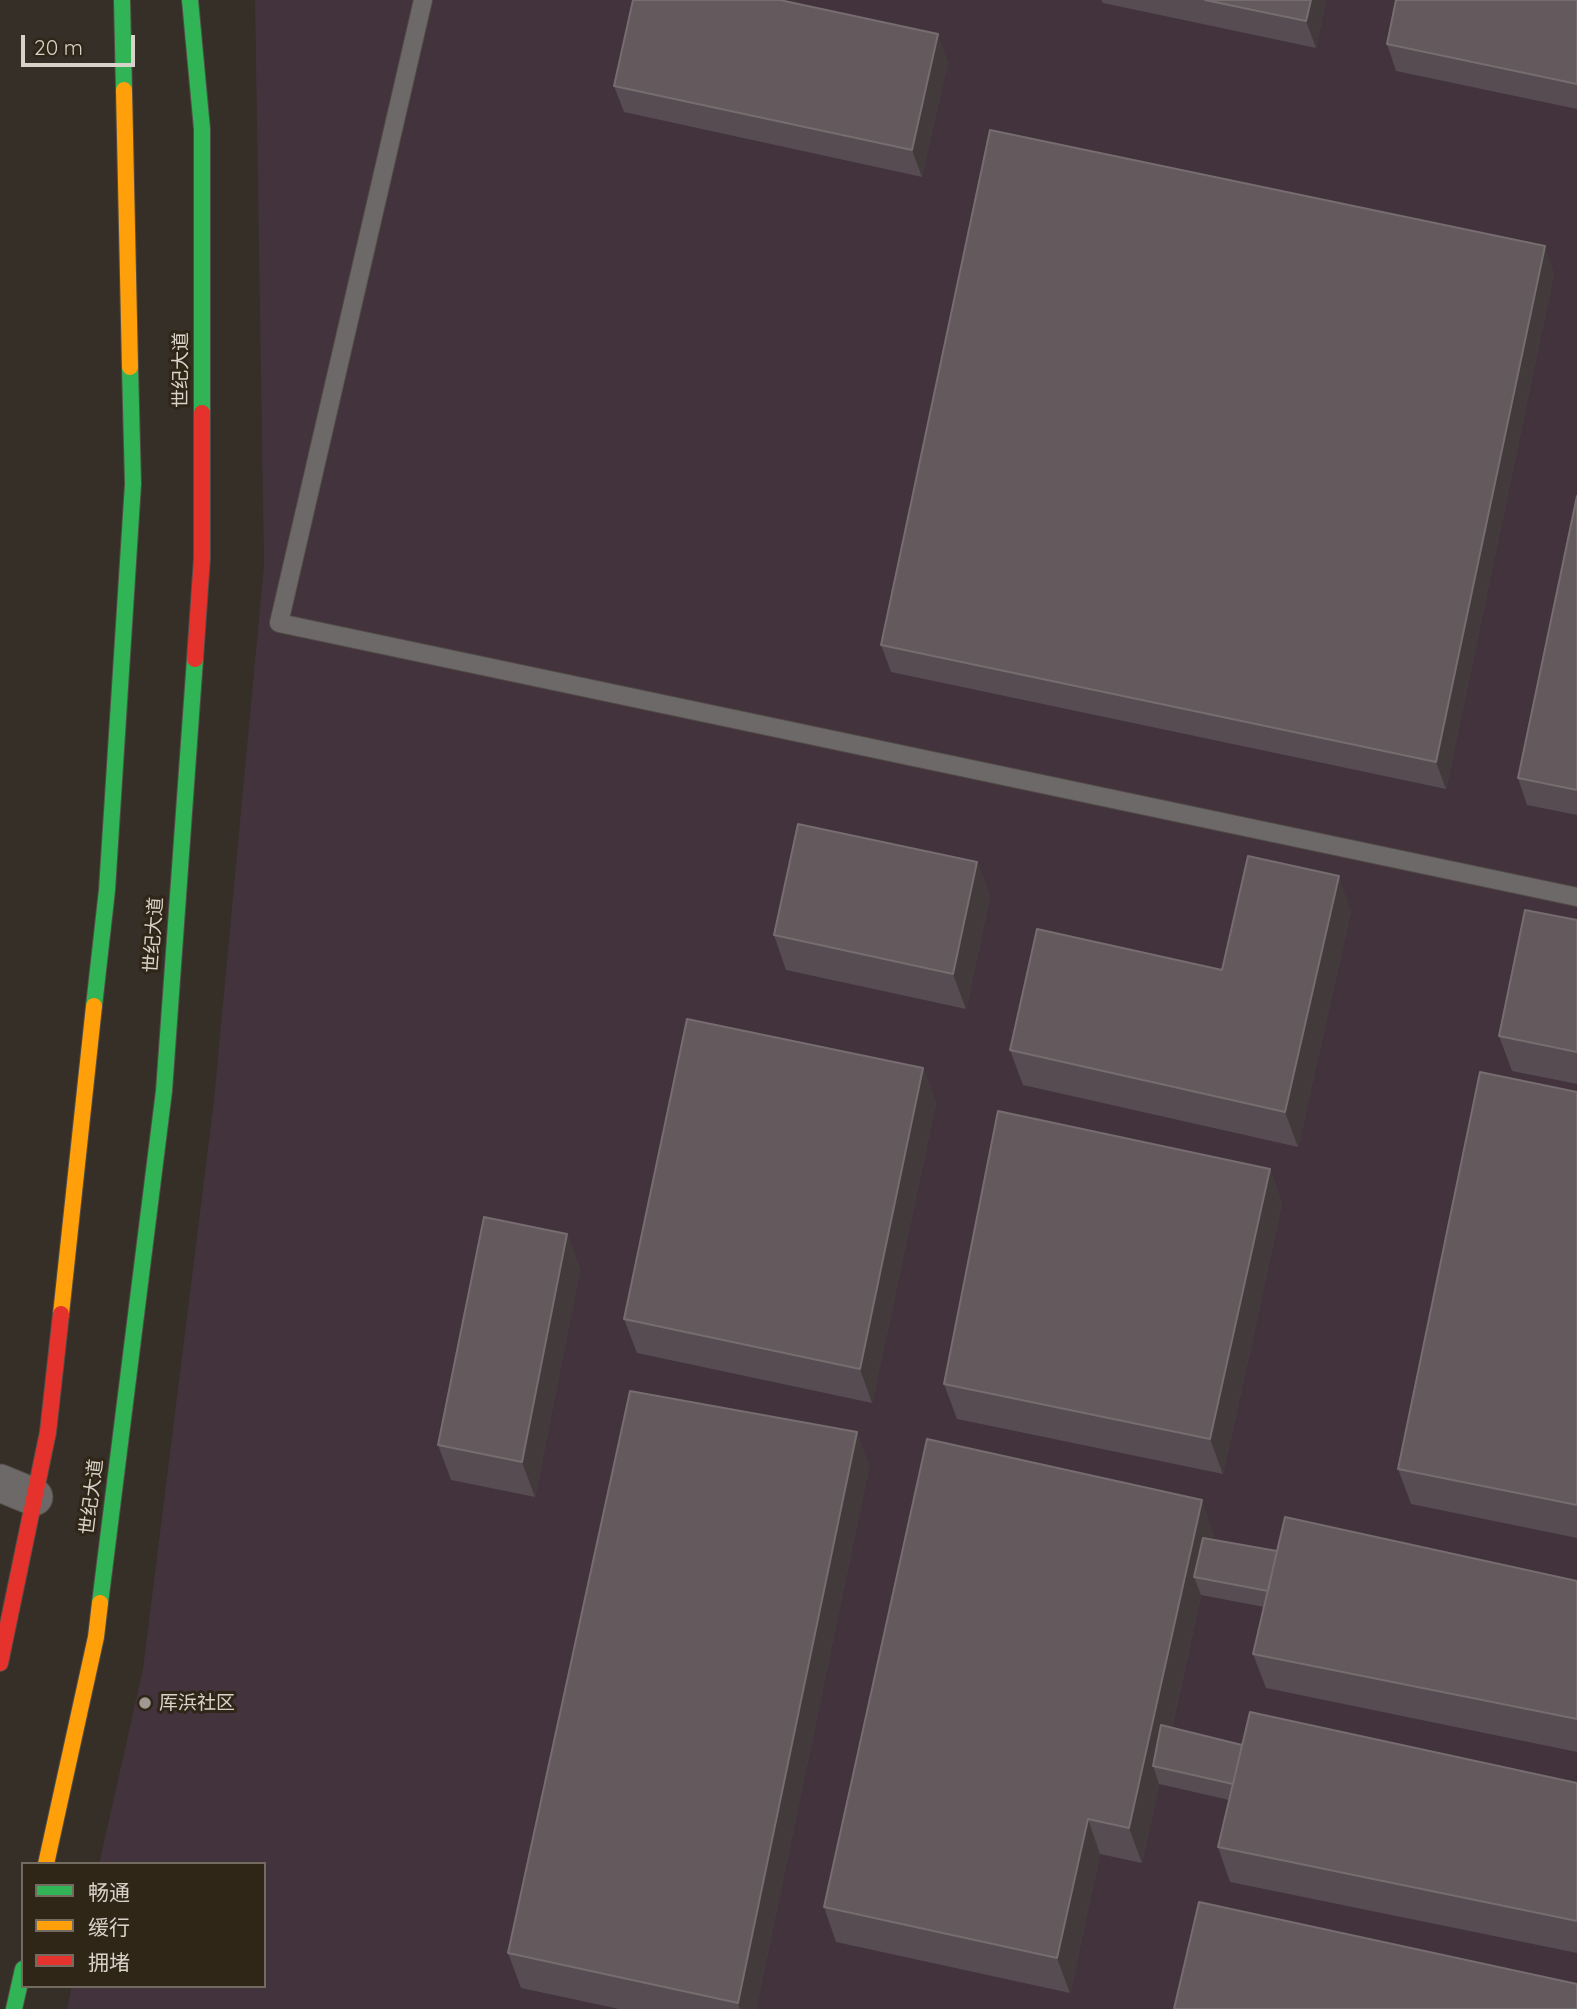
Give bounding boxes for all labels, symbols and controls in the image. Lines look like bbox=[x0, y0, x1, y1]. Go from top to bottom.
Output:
scale bar bbox=[24, 21, 138, 65]
text: 20 m bbox=[34, 34, 83, 60]
street label: 世纪大道 bbox=[170, 332, 192, 408]
street label: 世纪大道 bbox=[140, 896, 168, 974]
street label: 世纪大道 bbox=[76, 1458, 108, 1536]
place label: 厍浜社区 bbox=[159, 1692, 235, 1714]
marker: 厍浜社区 bbox=[137, 1695, 153, 1711]
legend bbox=[21, 1862, 266, 1988]
text: 畅通 bbox=[88, 1879, 130, 1905]
text: 缓行 bbox=[88, 1914, 130, 1940]
text: 拥堵 bbox=[88, 1949, 130, 1975]

